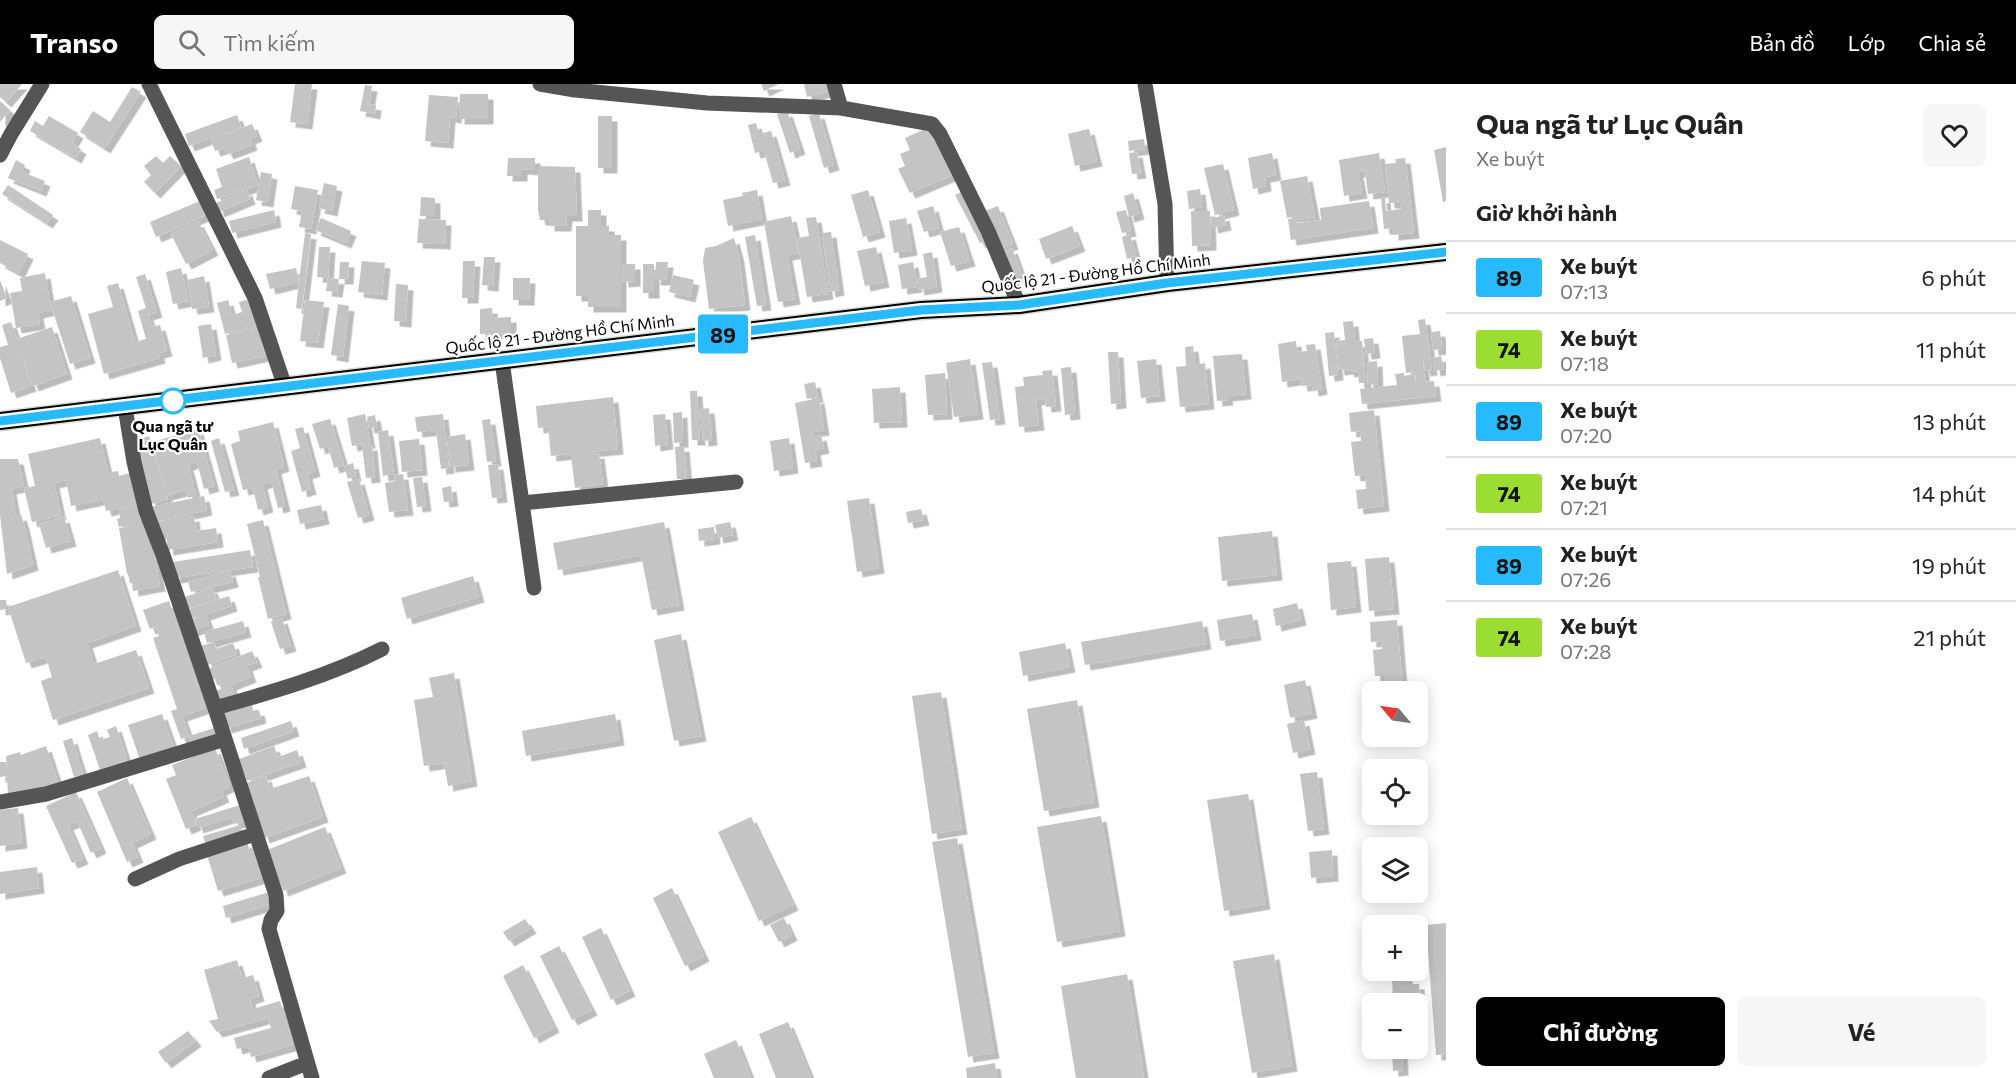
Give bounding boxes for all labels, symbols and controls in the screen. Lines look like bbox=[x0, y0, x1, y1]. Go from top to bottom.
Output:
search box bbox=[154, 15, 574, 69]
text: Transo bbox=[30, 25, 118, 59]
icon: search bbox=[175, 26, 208, 59]
text: Tìm kiếm bbox=[223, 29, 315, 56]
text: Bản đồ bbox=[1750, 30, 1815, 55]
text: Lớp bbox=[1848, 30, 1886, 55]
text: Chia sẻ bbox=[1919, 30, 1986, 55]
button: heart bbox=[1923, 104, 1986, 167]
text: Qua ngã tư Lục Quân bbox=[1476, 106, 1744, 140]
text: Xe buýt bbox=[1476, 146, 1545, 170]
text: Giờ khởi hành bbox=[1476, 199, 1617, 226]
street label: Quốc lộ 21 - Đường Hồ Chí Minh bbox=[980, 249, 1211, 296]
text: Xe buýt bbox=[1560, 252, 1637, 279]
text: 6 phút bbox=[1922, 264, 1986, 291]
text: 89 bbox=[1496, 265, 1522, 290]
text: 07:13 bbox=[1560, 279, 1608, 303]
street label: Quốc lộ 21 - Đường Hồ Chí Minh bbox=[444, 310, 675, 357]
line badge: 89 bbox=[696, 314, 750, 354]
text: 89 bbox=[710, 322, 736, 347]
text: Xe buýt bbox=[1560, 324, 1637, 351]
text: 11 phút bbox=[1916, 336, 1986, 363]
text: 74 bbox=[1497, 337, 1521, 362]
text: 07:18 bbox=[1560, 351, 1609, 375]
marker: Qua ngã tư Lục Quân bbox=[160, 388, 186, 414]
text: Xe buýt bbox=[1560, 396, 1637, 423]
text: 13 phút bbox=[1913, 408, 1986, 435]
text: 89 bbox=[1496, 409, 1522, 434]
place label: Qua ngã tư Lục Quân bbox=[133, 416, 214, 454]
text: 07:20 bbox=[1560, 423, 1612, 447]
text: Xe buýt bbox=[1560, 468, 1637, 495]
text: 14 phút bbox=[1912, 480, 1986, 507]
text: 74 bbox=[1497, 481, 1521, 506]
text: 07:21 bbox=[1560, 495, 1608, 519]
text: Xe buýt bbox=[1560, 540, 1637, 567]
text: 19 phút bbox=[1912, 552, 1986, 579]
text: 89 bbox=[1496, 553, 1522, 578]
text: 07:26 bbox=[1560, 567, 1611, 591]
text: Xe buýt bbox=[1560, 612, 1637, 639]
text: 21 phút bbox=[1913, 624, 1986, 651]
text: 74 bbox=[1497, 625, 1521, 650]
text: 07:28 bbox=[1560, 639, 1611, 663]
north arrow bbox=[1362, 681, 1428, 747]
map controls bbox=[1362, 681, 1428, 1059]
button: locate bbox=[1362, 759, 1428, 825]
button: layers bbox=[1362, 837, 1428, 903]
button: + bbox=[1362, 915, 1428, 981]
button: − bbox=[1362, 993, 1428, 1059]
button: Chỉ đường bbox=[1476, 997, 1725, 1066]
button: Vé bbox=[1737, 997, 1986, 1066]

